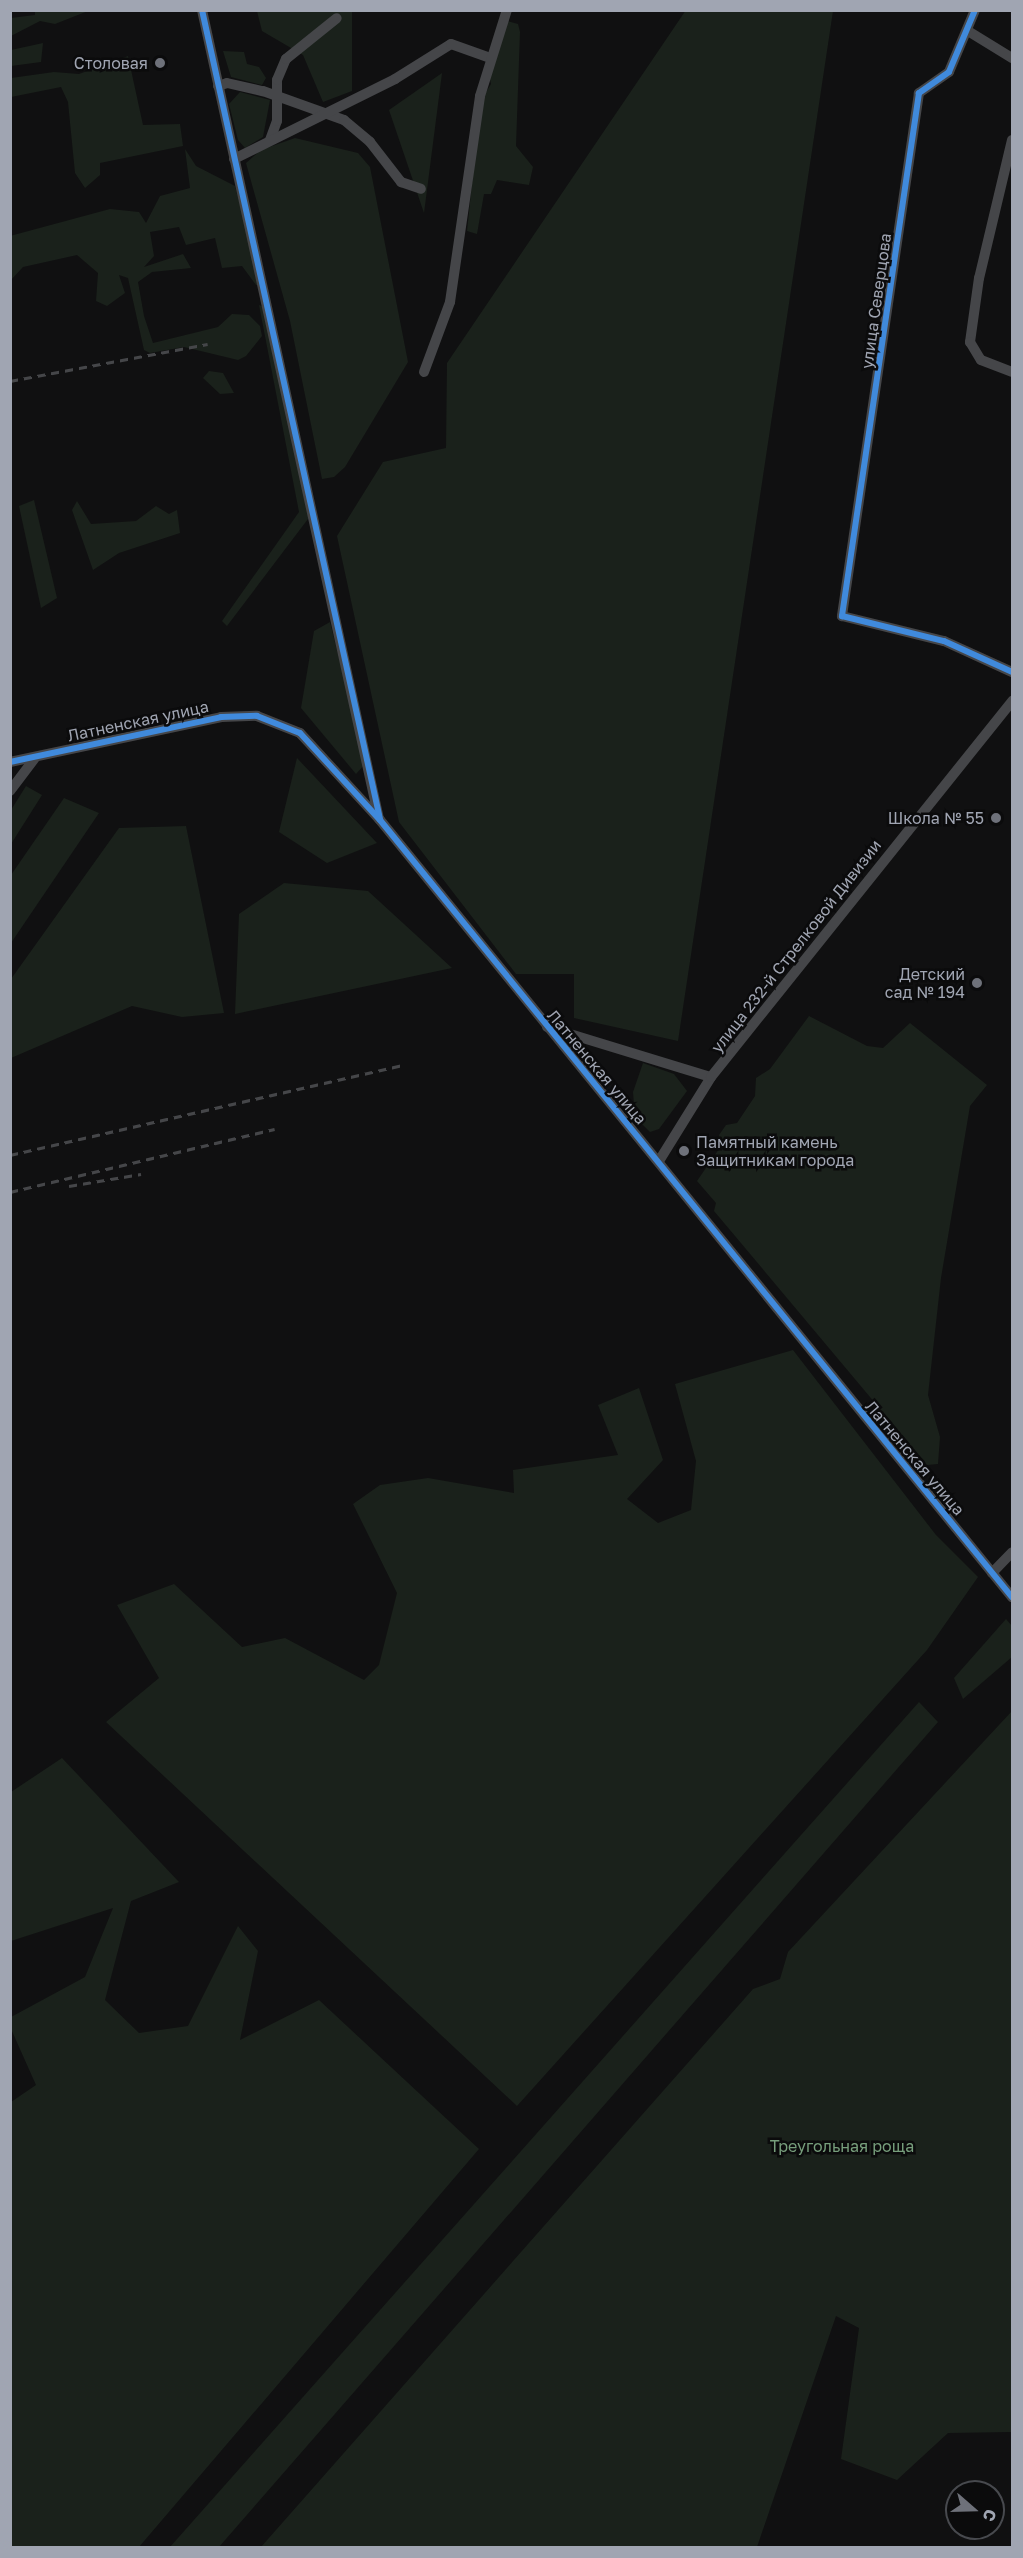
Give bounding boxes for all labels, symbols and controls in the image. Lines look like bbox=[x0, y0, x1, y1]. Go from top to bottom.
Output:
place label: Столовая bbox=[74, 53, 148, 73]
marker: Столовая bbox=[153, 56, 167, 70]
street label: улица Северцова bbox=[857, 232, 895, 370]
street label: Латненская улица bbox=[66, 697, 210, 745]
place label: Школа № 55 bbox=[888, 808, 984, 828]
marker: Школа № 55 bbox=[989, 811, 1003, 825]
street label: улица 232-й Стрелковой Дивизии bbox=[707, 836, 885, 1056]
place label: Детский сад № 194 bbox=[885, 964, 965, 1002]
marker: Детский сад № 194 bbox=[970, 976, 984, 990]
street label: Латненская улица bbox=[543, 1006, 651, 1128]
place label: Памятный камень Защитникам города bbox=[696, 1132, 854, 1170]
marker: Памятный камень Защитникам города bbox=[677, 1144, 691, 1158]
street label: Латненская улица bbox=[861, 1397, 969, 1519]
park label: Треугольная роща bbox=[770, 2136, 914, 2156]
north arrow bbox=[945, 2480, 1005, 2540]
text: С bbox=[979, 2507, 1001, 2524]

